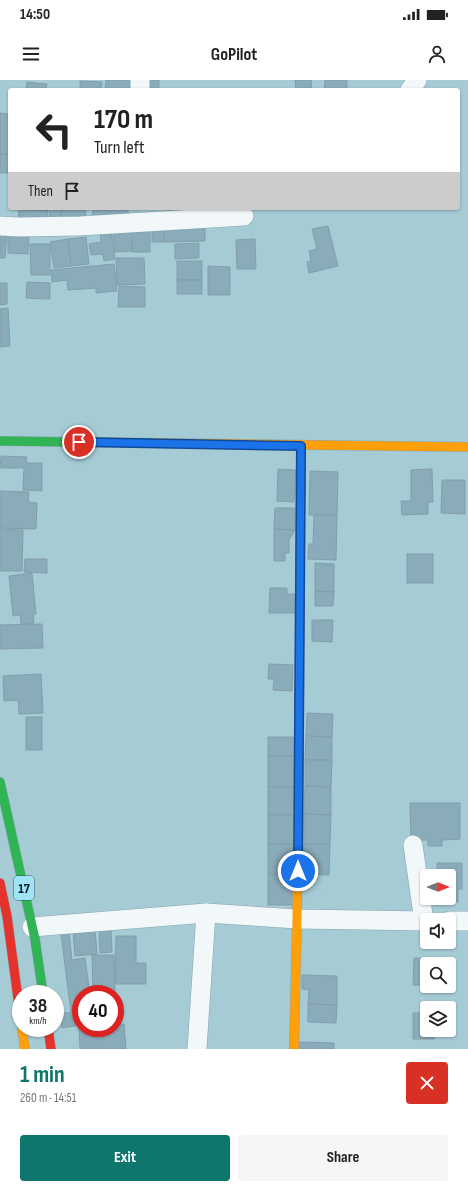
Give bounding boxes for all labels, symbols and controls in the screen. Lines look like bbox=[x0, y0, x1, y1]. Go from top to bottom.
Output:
text: 14:50 bbox=[20, 5, 50, 24]
icon: menu bbox=[20, 43, 42, 65]
icon: person bbox=[426, 43, 448, 65]
text: GoPilot bbox=[211, 44, 257, 65]
text: 170 m bbox=[94, 103, 153, 136]
icon: left bbox=[28, 104, 80, 156]
text: Turn left bbox=[94, 137, 145, 158]
icon: arrive bbox=[61, 180, 83, 202]
text: Then bbox=[28, 182, 53, 201]
pin bbox=[62, 425, 96, 459]
icon: arrive bbox=[68, 431, 90, 453]
position arrow bbox=[277, 850, 319, 892]
north arrow bbox=[420, 869, 456, 905]
map controls bbox=[420, 869, 456, 1037]
road number: 17 bbox=[14, 876, 34, 900]
button: sound bbox=[420, 913, 456, 949]
button: search bbox=[420, 957, 456, 993]
speed limit sign: 40 bbox=[72, 985, 124, 1037]
text: 38 bbox=[29, 994, 47, 1018]
button: layers bbox=[420, 1001, 456, 1037]
text: km/h bbox=[29, 1015, 47, 1027]
text: 1 min bbox=[20, 1060, 65, 1089]
button: close bbox=[406, 1062, 448, 1104]
text: 260 m · 14:51 bbox=[20, 1090, 76, 1106]
button: Exit bbox=[20, 1135, 230, 1181]
button: Share bbox=[238, 1135, 448, 1181]

